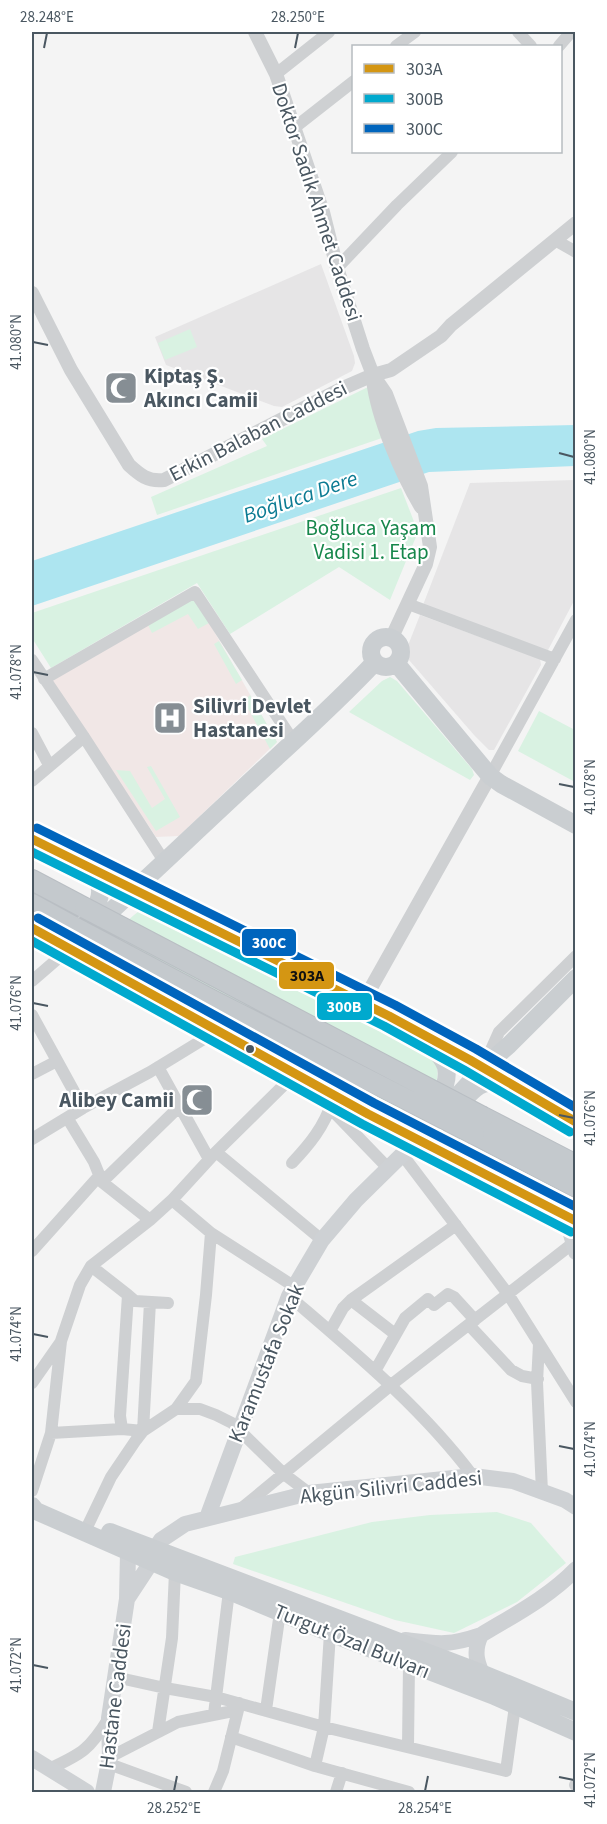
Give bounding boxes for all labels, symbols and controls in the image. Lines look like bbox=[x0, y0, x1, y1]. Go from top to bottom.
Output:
text: 28.248°E bbox=[20, 7, 74, 28]
text: 28.250°E bbox=[271, 7, 325, 28]
legend bbox=[352, 45, 562, 153]
text: 303A bbox=[406, 57, 443, 82]
street label: Doktor Sadık Ahmet Caddesi bbox=[264, 79, 370, 325]
text: 300B bbox=[406, 87, 443, 112]
text: 300C bbox=[406, 117, 443, 142]
text: 41.080°N bbox=[6, 314, 27, 370]
place label: Kiptaş Ş. Akıncı Camii bbox=[143, 361, 258, 415]
mosque icon: Kiptaş Ş. Akıncı Camii bbox=[103, 370, 139, 406]
street label: Erkin Balaban Caddesi bbox=[164, 373, 352, 489]
text: 41.080°N bbox=[580, 429, 601, 485]
water label: Boğluca Dere bbox=[239, 462, 362, 532]
park label: Boğluca Yaşam Vadisi 1. Etap bbox=[305, 513, 437, 567]
text: 41.078°N bbox=[6, 644, 27, 700]
place label: Silivri Devlet Hastanesi bbox=[193, 691, 311, 745]
hospital icon: Silivri Devlet Hastanesi bbox=[152, 700, 188, 736]
text: 41.078°N bbox=[580, 759, 601, 815]
line badge: 300C bbox=[241, 928, 297, 957]
text: 300C bbox=[252, 932, 286, 954]
line badge: 303A bbox=[278, 961, 335, 990]
text: 303A bbox=[290, 965, 325, 987]
text: 41.076°N bbox=[6, 975, 27, 1031]
line badge: 300B bbox=[316, 992, 373, 1021]
text: 300B bbox=[326, 996, 362, 1018]
unlabelled marker bbox=[244, 1043, 256, 1055]
mosque icon: Alibey Camii bbox=[179, 1082, 215, 1118]
place label: Alibey Camii bbox=[58, 1085, 174, 1115]
text: 41.076°N bbox=[580, 1090, 601, 1146]
street label: Karamustafa Sokak bbox=[220, 1279, 312, 1447]
text: 41.074°N bbox=[6, 1306, 27, 1362]
text: 41.074°N bbox=[580, 1421, 601, 1477]
street label: Akgün Silivri Caddesi bbox=[298, 1463, 484, 1511]
street label: Turgut Özal Bulvarı bbox=[269, 1596, 435, 1686]
street label: Hastane Caddesi bbox=[91, 1622, 139, 1770]
text: 41.072°N bbox=[6, 1637, 27, 1693]
text: 41.072°N bbox=[580, 1752, 601, 1808]
text: 28.252°E bbox=[147, 1798, 201, 1819]
text: 28.254°E bbox=[398, 1798, 452, 1819]

